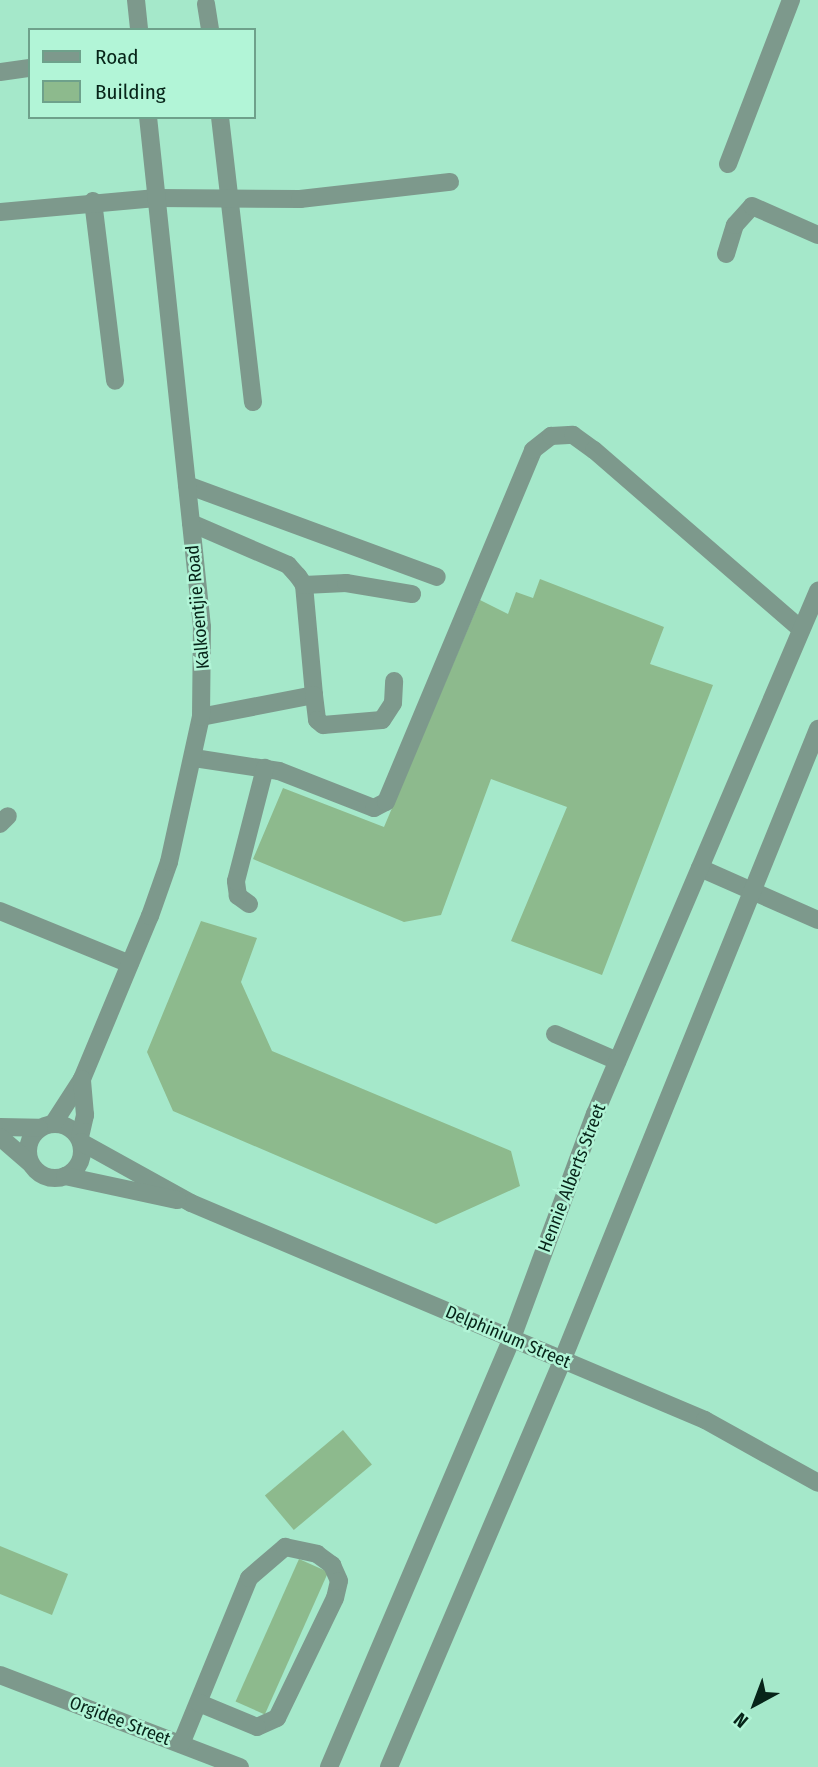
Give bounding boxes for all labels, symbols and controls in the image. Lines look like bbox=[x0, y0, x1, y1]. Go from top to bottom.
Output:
legend bbox=[28, 28, 256, 119]
text: Road bbox=[95, 44, 139, 70]
text: Building bbox=[95, 79, 166, 105]
street label: Kalkoentjie Road bbox=[182, 544, 214, 670]
street label: Hennie Alberts Street bbox=[534, 1101, 610, 1255]
street label: Delphinium Street bbox=[442, 1301, 574, 1373]
north arrow bbox=[720, 1669, 790, 1739]
street label: Orgidee Street bbox=[67, 1692, 173, 1750]
text: N bbox=[729, 1708, 753, 1733]

